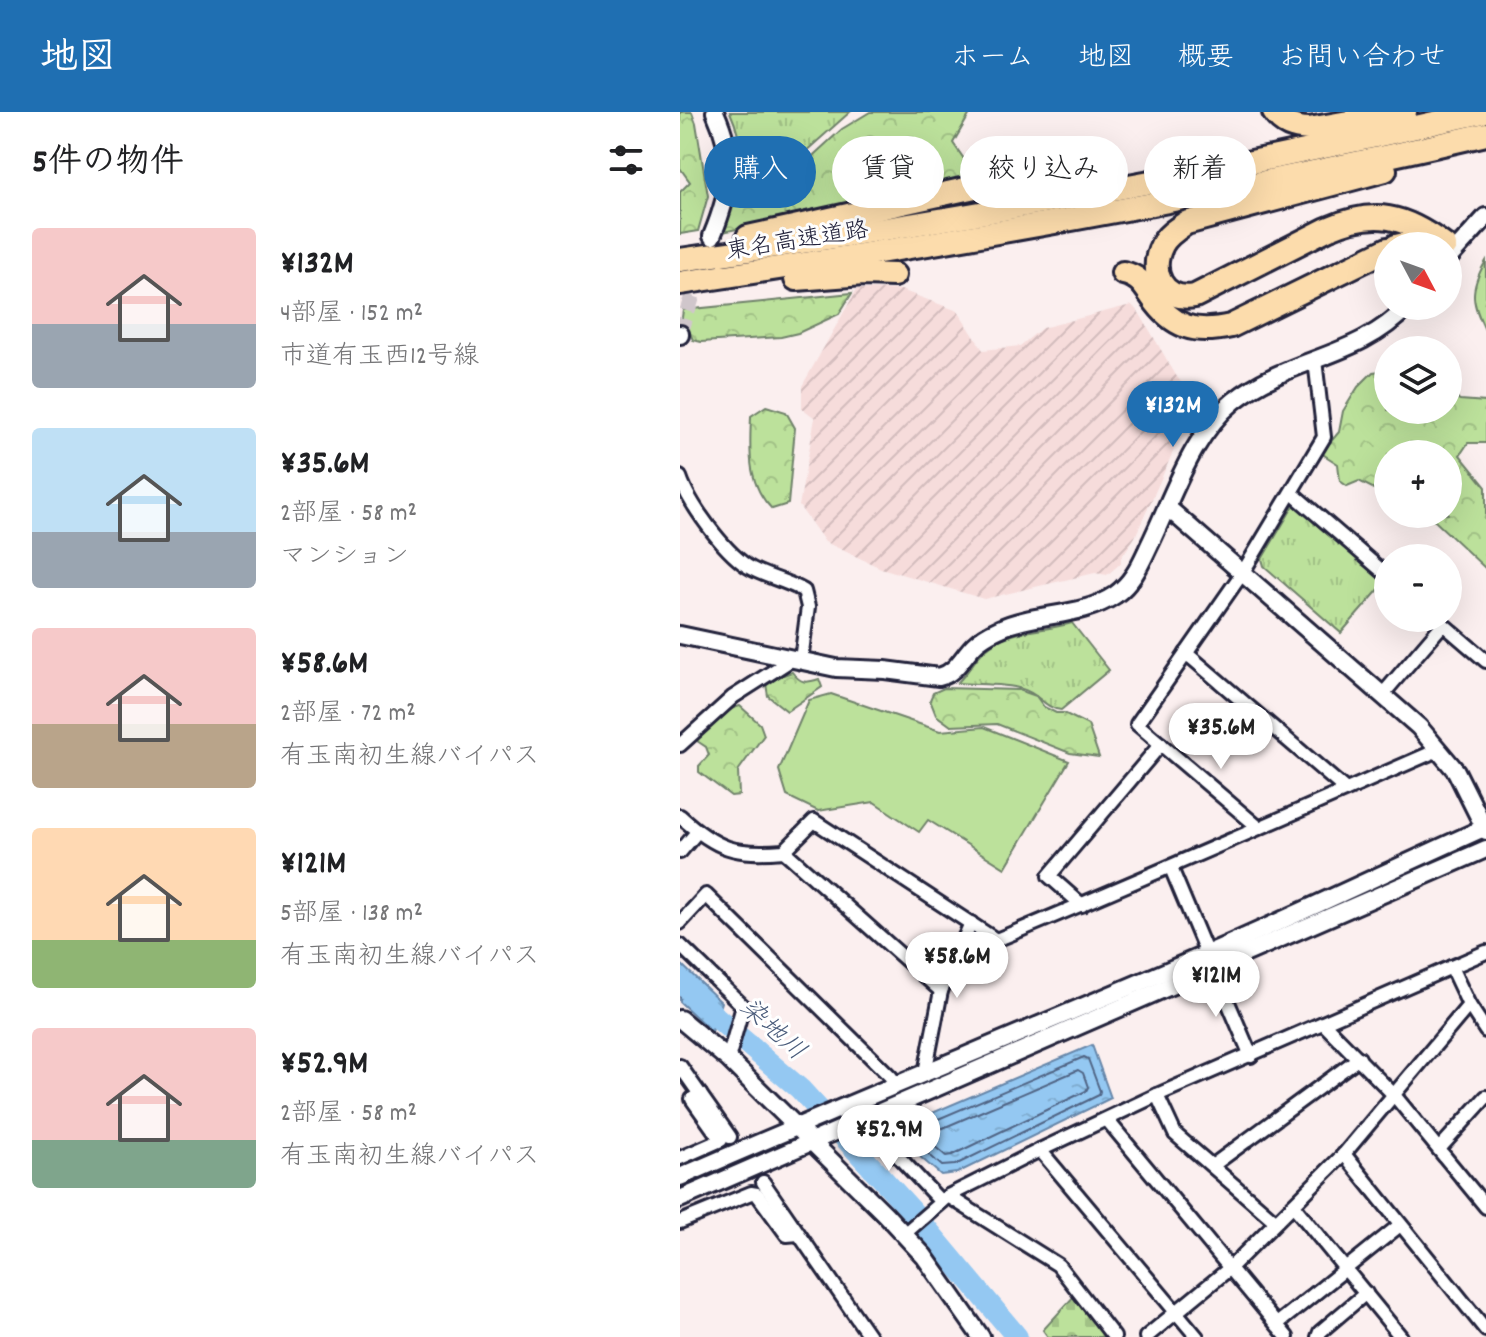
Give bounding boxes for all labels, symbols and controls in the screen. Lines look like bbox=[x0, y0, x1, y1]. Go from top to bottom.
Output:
text: 地図 bbox=[40, 33, 116, 88]
text: ホーム bbox=[951, 40, 1034, 80]
text: 地図 bbox=[1078, 40, 1134, 80]
text: 概要 bbox=[1178, 40, 1234, 80]
text: お問い合わせ bbox=[1278, 40, 1446, 80]
chip: 購入 bbox=[704, 136, 816, 208]
chip: 賃貸 bbox=[832, 136, 944, 208]
chip: 絞り込み bbox=[960, 136, 1128, 208]
chip: 新着 bbox=[1144, 136, 1256, 208]
icon: filters bbox=[604, 138, 648, 182]
text: 5件の物件 bbox=[32, 140, 184, 189]
street label: 東名高速道路 bbox=[724, 214, 871, 270]
north arrow bbox=[1374, 232, 1462, 320]
map controls bbox=[1374, 232, 1462, 632]
text: ¥132M bbox=[280, 241, 354, 290]
icon: home bbox=[96, 260, 192, 356]
text: 4部屋 · 152 m² bbox=[280, 296, 423, 333]
button: layers bbox=[1374, 336, 1462, 424]
text: 市道有玉西12号線 bbox=[280, 339, 479, 376]
pin: ¥132M bbox=[1117, 381, 1229, 449]
text: ¥132M bbox=[1145, 388, 1201, 425]
button: + bbox=[1374, 440, 1462, 528]
text: ¥35.6M bbox=[280, 441, 370, 490]
icon: home bbox=[96, 460, 192, 556]
text: 2部屋 · 58 m² bbox=[280, 496, 417, 533]
text: マンション bbox=[280, 539, 409, 576]
button: − bbox=[1374, 544, 1462, 632]
text: ¥58.6M bbox=[280, 641, 368, 690]
icon: home bbox=[96, 660, 192, 756]
text: 2部屋 · 72 m² bbox=[280, 696, 416, 733]
pin: ¥35.6M bbox=[1156, 703, 1286, 771]
text: ¥35.6M bbox=[1187, 710, 1255, 747]
text: 有玉南初生線バイパス bbox=[280, 739, 539, 776]
text: ¥121M bbox=[280, 841, 346, 890]
icon: home bbox=[96, 860, 192, 956]
text: 5部屋 · 138 m² bbox=[280, 896, 423, 933]
pin: ¥58.6M bbox=[892, 932, 1022, 1000]
text: 有玉南初生線バイパス bbox=[280, 939, 539, 976]
text: ¥58.6M bbox=[923, 939, 991, 976]
pin: ¥121M bbox=[1160, 951, 1272, 1019]
text: ¥121M bbox=[1191, 958, 1241, 995]
water label: 染地川 bbox=[730, 991, 813, 1070]
text: ¥52.9M bbox=[280, 1041, 368, 1090]
icon: home bbox=[96, 1060, 192, 1156]
text: 2部屋 · 58 m² bbox=[280, 1096, 417, 1133]
pin: ¥52.9M bbox=[824, 1105, 954, 1173]
text: ¥52.9M bbox=[855, 1112, 923, 1149]
text: 有玉南初生線バイパス bbox=[280, 1139, 539, 1176]

